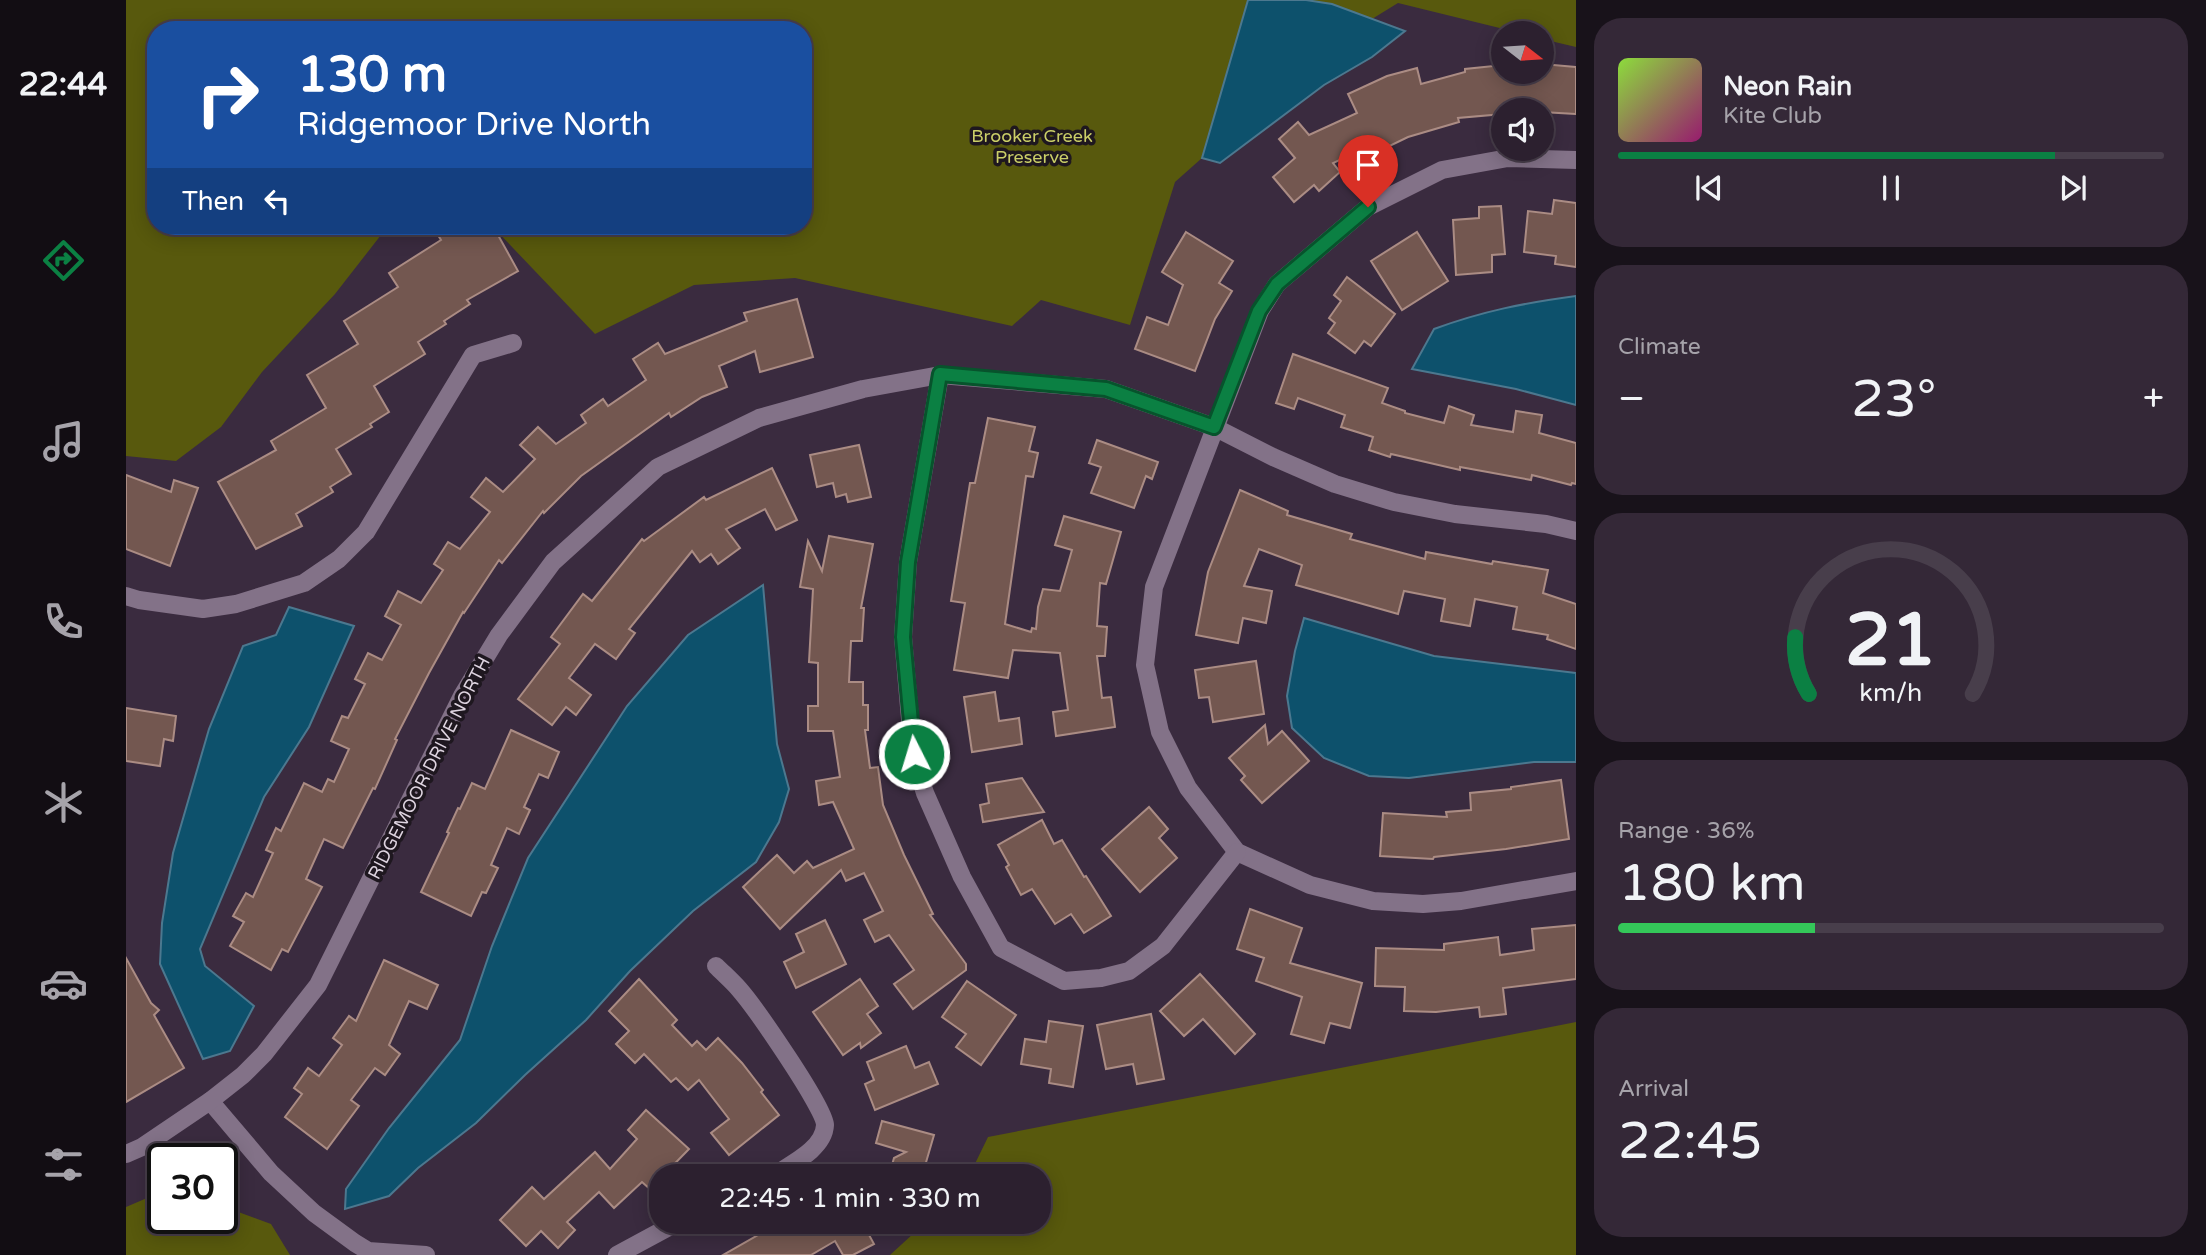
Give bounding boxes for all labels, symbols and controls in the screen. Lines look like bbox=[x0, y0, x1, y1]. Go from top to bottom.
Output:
north arrow bbox=[1491, 21, 1554, 84]
map controls bbox=[1491, 21, 1554, 161]
text: 130 m bbox=[297, 46, 447, 105]
icon: right bbox=[182, 49, 273, 140]
text: 22:44 bbox=[19, 66, 107, 104]
text: Neon Rain bbox=[1723, 71, 1852, 102]
button: sound bbox=[1491, 98, 1554, 161]
text: Kite Club bbox=[1723, 102, 1822, 130]
text: Ridgemoor Drive North bbox=[297, 106, 651, 144]
park label: Brooker Creek Preserve bbox=[971, 125, 1093, 168]
pin bbox=[1338, 135, 1398, 207]
icon: arrive bbox=[1349, 146, 1387, 184]
icon: previous bbox=[1690, 169, 1728, 207]
icon: pause bbox=[1872, 169, 1910, 207]
icon: next bbox=[2054, 169, 2092, 207]
icon: left bbox=[258, 182, 296, 220]
text: Then bbox=[182, 186, 244, 217]
icon: directions bbox=[39, 236, 88, 285]
text: Climate bbox=[1618, 333, 1701, 361]
text: 23° bbox=[1851, 368, 1936, 431]
text: − bbox=[1618, 376, 1645, 422]
text: + bbox=[2143, 376, 2164, 422]
icon: music bbox=[39, 417, 88, 466]
icon: phone bbox=[39, 597, 88, 646]
text: 21 bbox=[1845, 597, 1937, 685]
street label: RIDGEMOOR DRIVE NORTH bbox=[363, 653, 495, 883]
text: km/h bbox=[1860, 677, 1922, 707]
position arrow bbox=[877, 717, 951, 791]
icon: climate bbox=[39, 778, 88, 827]
text: Range · 36% bbox=[1618, 817, 1754, 845]
text: 180 km bbox=[1618, 852, 1806, 915]
icon: car bbox=[39, 959, 88, 1008]
text: Arrival bbox=[1618, 1075, 1689, 1103]
text: 22:45 bbox=[1618, 1110, 1762, 1173]
icon: filters bbox=[39, 1140, 88, 1189]
speed limit sign: 30 bbox=[147, 1143, 238, 1234]
text: 22:45 · 1 min · 330 m bbox=[719, 1183, 981, 1214]

